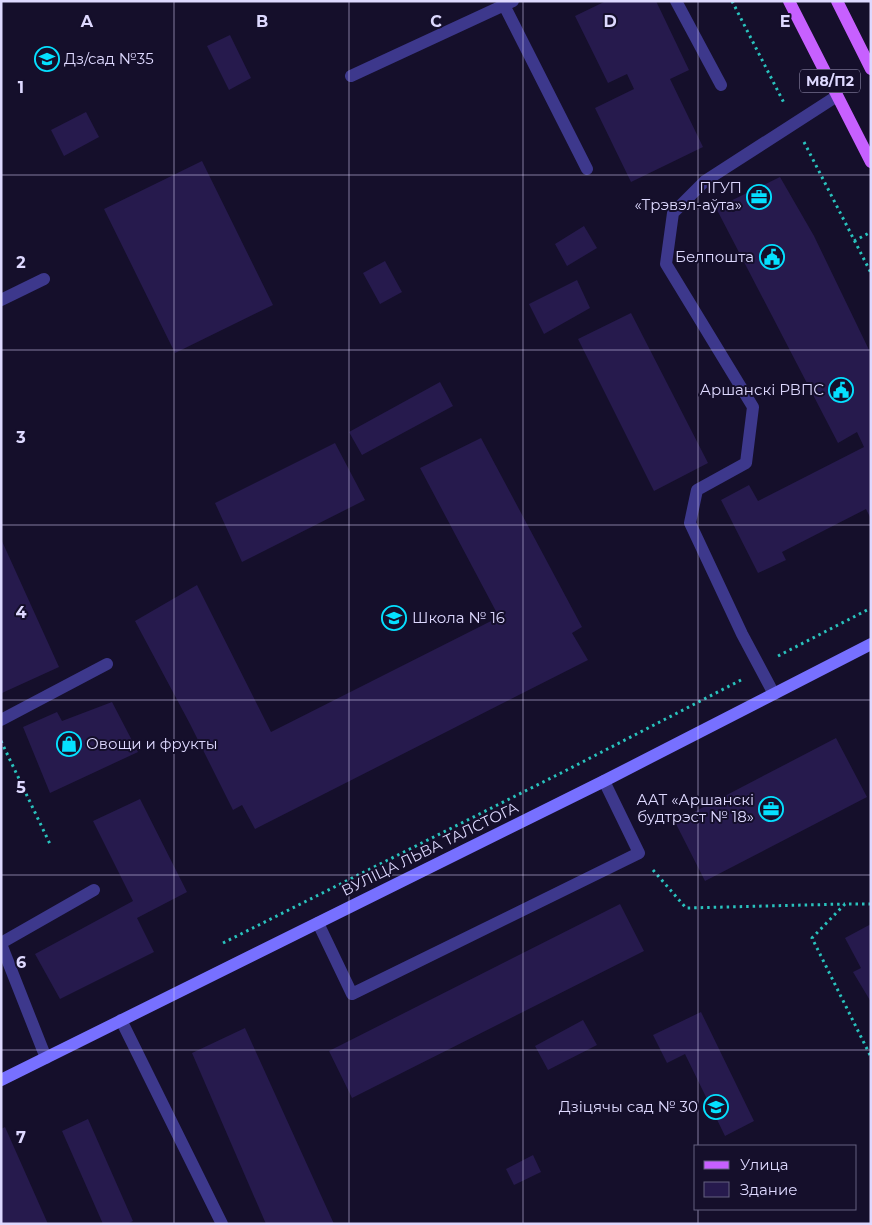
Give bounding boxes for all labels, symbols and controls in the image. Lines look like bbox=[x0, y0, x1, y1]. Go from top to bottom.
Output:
text: A bbox=[80, 12, 94, 31]
text: B bbox=[256, 12, 268, 31]
text: C bbox=[430, 12, 442, 31]
text: D bbox=[603, 12, 617, 31]
text: E bbox=[780, 12, 790, 31]
school or university icon: Дз/сад №35 bbox=[34, 46, 60, 72]
place label: Дз/сад №35 bbox=[64, 49, 154, 68]
road number: М8/П2 bbox=[800, 70, 860, 92]
text: 1 bbox=[18, 78, 24, 97]
place label: ПГУП «Трэвэл-аўта» bbox=[635, 178, 742, 214]
office icon: ПГУП «Трэвэл-аўта» bbox=[746, 184, 772, 210]
public building icon: Белпошта bbox=[759, 244, 785, 270]
place label: Белпошта bbox=[675, 247, 754, 266]
text: 2 bbox=[16, 253, 26, 272]
public building icon: Аршанскі РВПС bbox=[828, 377, 854, 403]
place label: Аршанскі РВПС bbox=[700, 380, 824, 399]
text: 3 bbox=[15, 428, 26, 447]
text: 4 bbox=[15, 603, 27, 622]
school or university icon: Школа № 16 bbox=[381, 605, 407, 631]
place label: Школа № 16 bbox=[412, 608, 505, 627]
shop icon: Овощи и фрукты bbox=[56, 731, 82, 757]
place label: Овощи и фрукты bbox=[86, 734, 217, 753]
text: 5 bbox=[16, 778, 26, 797]
place label: ААТ «Аршанскі будтрэст № 18» bbox=[636, 790, 754, 826]
office icon: ААТ «Аршанскі будтрэст № 18» bbox=[758, 796, 784, 822]
street label: ВУЛІЦА ЛЬВА ТАЛСТОГА bbox=[338, 797, 521, 900]
text: 6 bbox=[16, 953, 26, 972]
school or university icon: Дзіцячы сад № 30 bbox=[703, 1094, 729, 1120]
place label: Дзіцячы сад № 30 bbox=[559, 1097, 698, 1116]
text: 7 bbox=[16, 1128, 26, 1147]
legend bbox=[694, 1145, 857, 1210]
text: Улица bbox=[740, 1155, 788, 1174]
text: Здание bbox=[740, 1180, 798, 1199]

